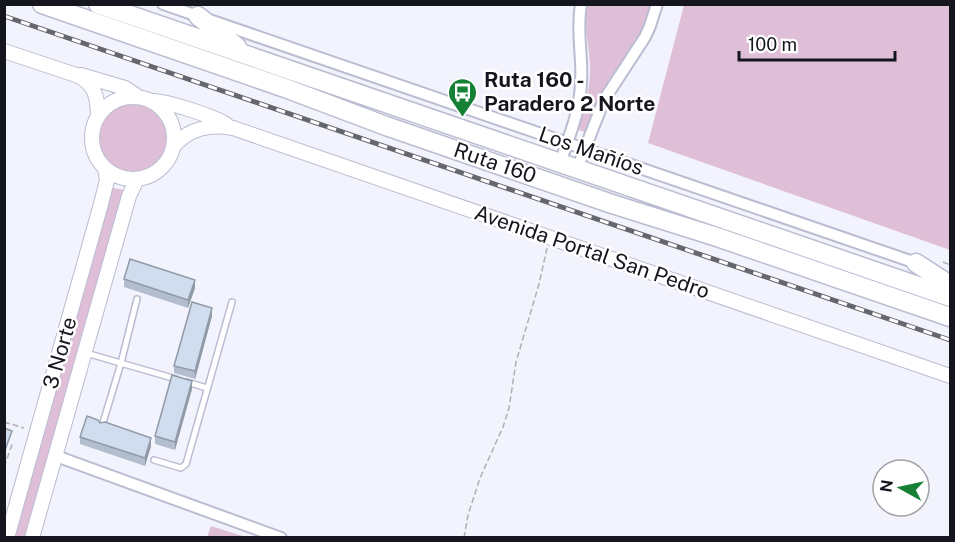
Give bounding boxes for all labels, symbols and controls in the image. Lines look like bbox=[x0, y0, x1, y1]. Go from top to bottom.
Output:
scale bar bbox=[739, 24, 895, 62]
text: 100 m bbox=[748, 34, 797, 55]
place label: Ruta 160 - Paradero 2 Norte bbox=[484, 67, 655, 116]
bus stop icon: Ruta 160 - Paradero 2 Norte bbox=[447, 76, 479, 118]
street label: Los Mañíos bbox=[536, 121, 647, 180]
street label: Ruta 160 bbox=[451, 137, 540, 188]
street label: Avenida Portal San Pedro bbox=[471, 199, 713, 304]
street label: 3 Norte bbox=[37, 314, 82, 392]
north arrow bbox=[871, 458, 931, 518]
text: N bbox=[876, 478, 897, 494]

